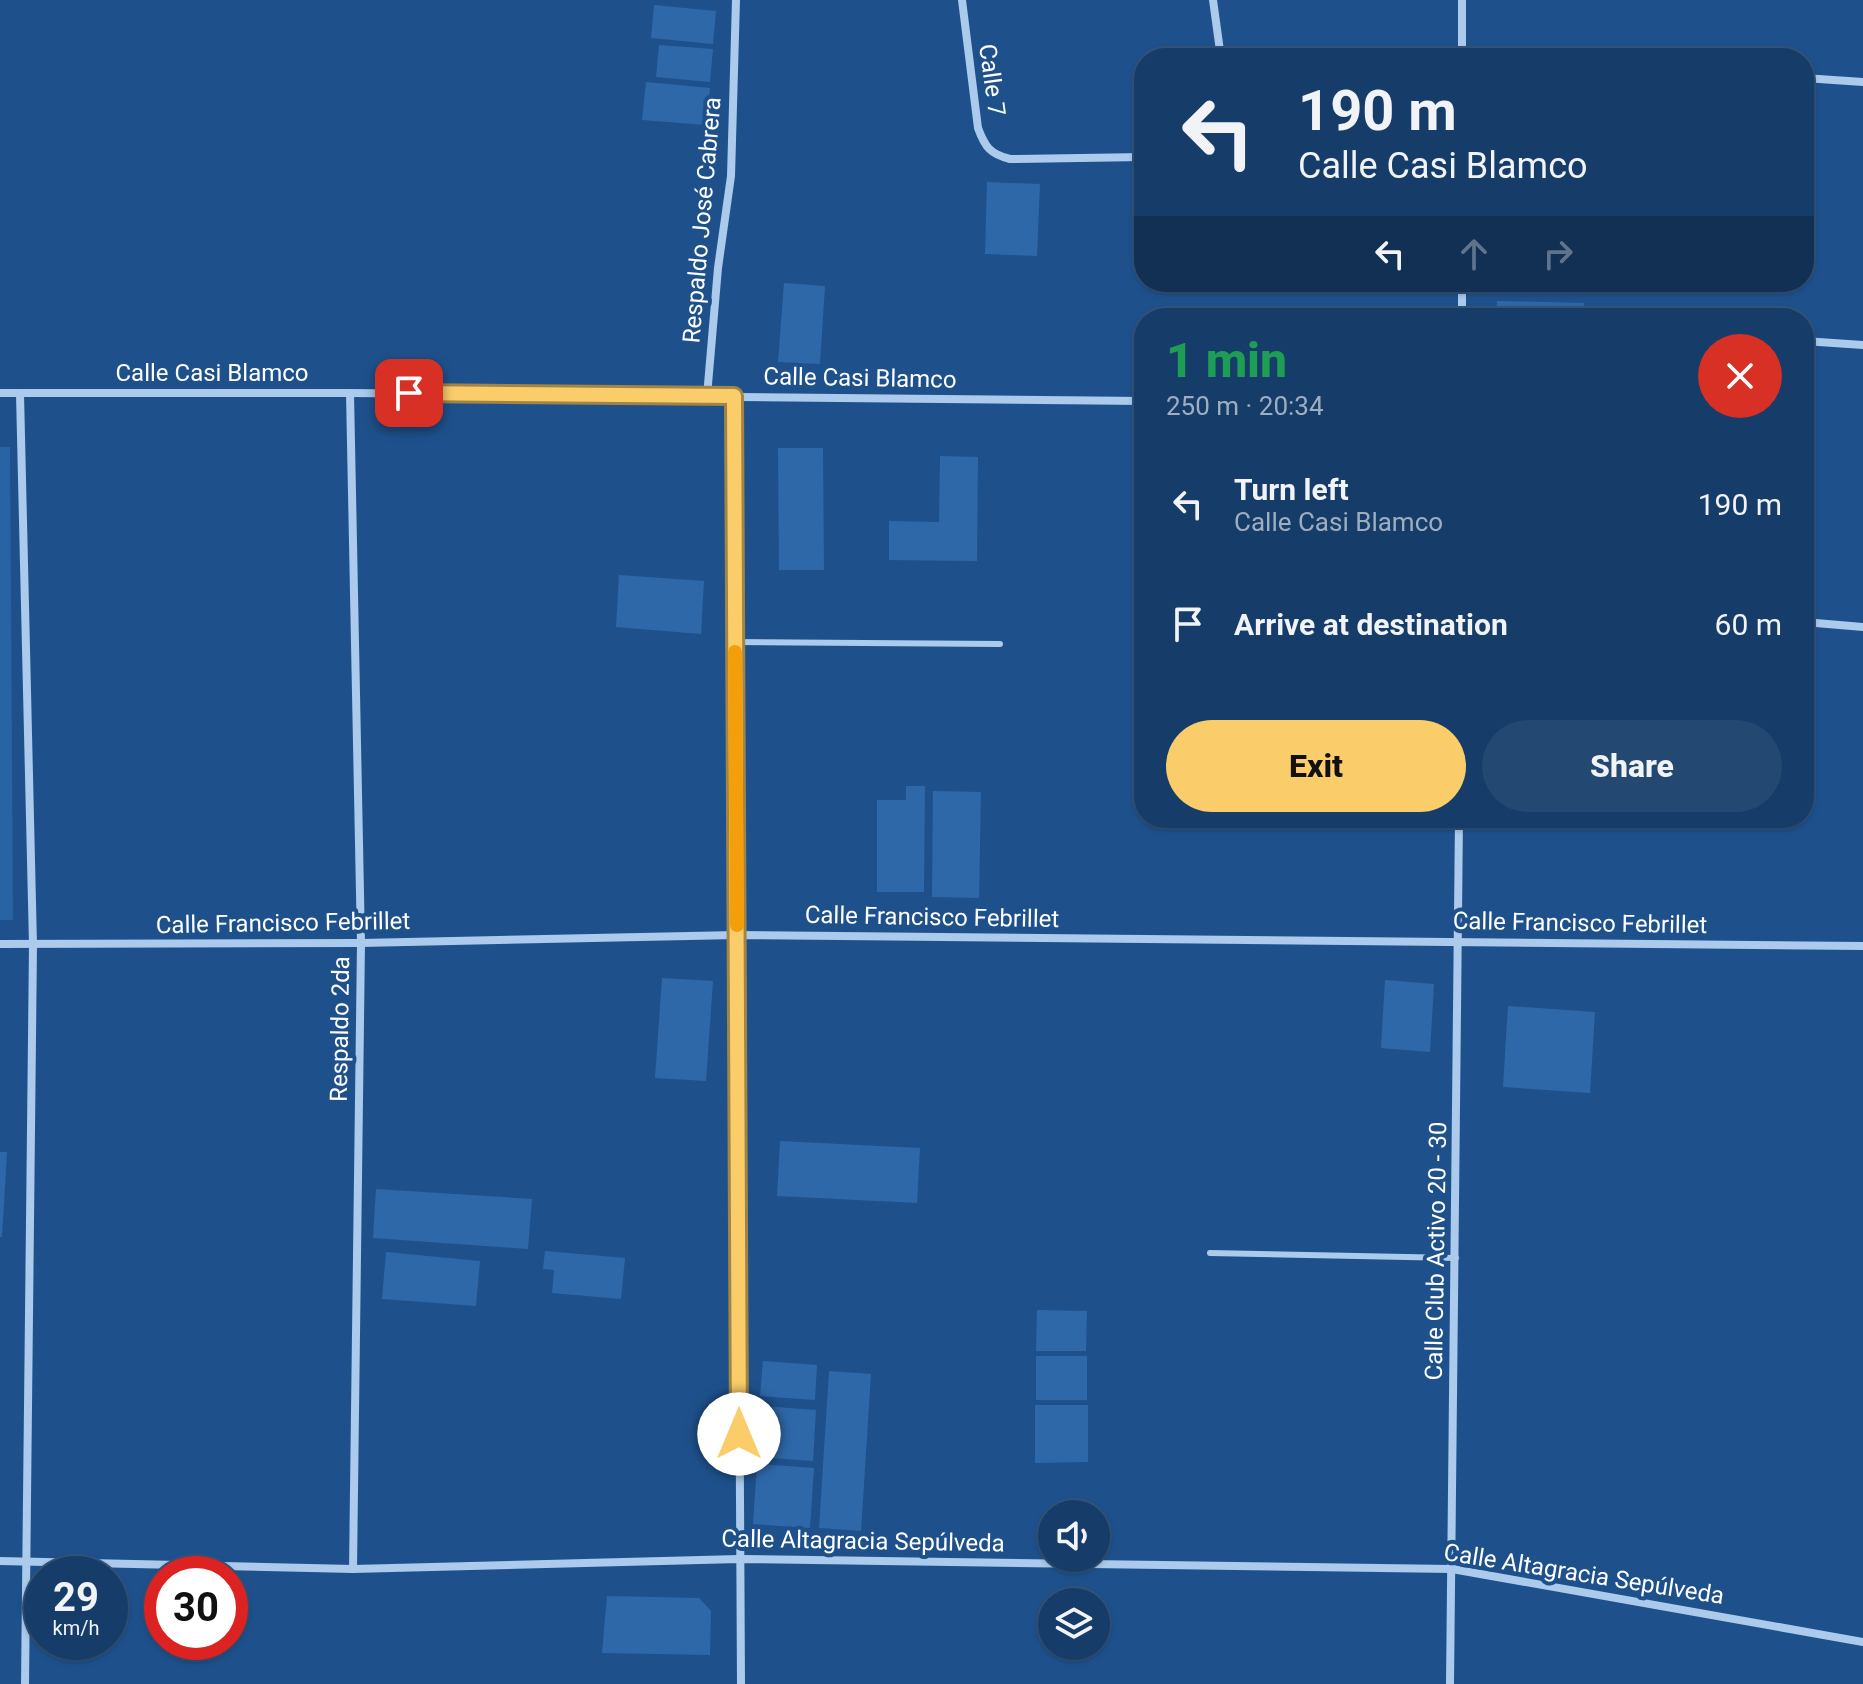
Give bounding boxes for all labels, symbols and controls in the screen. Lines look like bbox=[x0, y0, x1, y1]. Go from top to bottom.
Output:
street label: Calle 7 bbox=[973, 42, 1011, 118]
text: 190 m bbox=[1298, 78, 1457, 144]
icon: left bbox=[1166, 80, 1270, 184]
street label: Respaldo José Cabrera bbox=[677, 96, 727, 344]
text: Calle Casi Blamco bbox=[1298, 145, 1588, 187]
icon: left bbox=[1368, 232, 1412, 276]
icon: ahead bbox=[1452, 232, 1496, 276]
icon: right bbox=[1536, 232, 1580, 276]
text: 1 min bbox=[1166, 332, 1287, 389]
button: close bbox=[1698, 334, 1782, 418]
street label: Calle Casi Blamco bbox=[115, 359, 309, 387]
pin bbox=[375, 359, 443, 427]
street label: Calle Casi Blamco bbox=[763, 362, 957, 394]
icon: arrive bbox=[387, 371, 431, 415]
text: 250 m · 20:34 bbox=[1166, 391, 1324, 421]
text: Turn left bbox=[1234, 472, 1349, 507]
icon: left bbox=[1166, 482, 1210, 526]
text: 190 m bbox=[1698, 487, 1782, 522]
text: Calle Casi Blamco bbox=[1234, 507, 1443, 537]
icon: arrive bbox=[1166, 602, 1210, 646]
text: Arrive at destination bbox=[1234, 607, 1508, 642]
text: 60 m bbox=[1715, 607, 1782, 642]
button: Exit bbox=[1166, 720, 1466, 812]
button: Share bbox=[1482, 720, 1782, 812]
street label: Calle Francisco Febrillet bbox=[805, 901, 1060, 933]
street label: Calle Francisco Febrillet bbox=[156, 907, 411, 939]
street label: Calle Francisco Febrillet bbox=[1453, 907, 1708, 939]
street label: Respaldo 2da bbox=[325, 956, 355, 1102]
street label: Calle Club Activo 20 - 30 bbox=[1420, 1121, 1452, 1381]
position arrow bbox=[697, 1392, 781, 1476]
map controls bbox=[1038, 1500, 1110, 1660]
button: sound bbox=[1038, 1500, 1110, 1572]
street label: Calle Altagracia Sepúlveda bbox=[721, 1525, 1005, 1557]
street label: Calle Altagracia Sepúlveda bbox=[1442, 1538, 1726, 1610]
speed limit sign: 30 bbox=[144, 1556, 248, 1660]
text: 29 bbox=[53, 1574, 99, 1621]
button: layers bbox=[1038, 1588, 1110, 1660]
text: km/h bbox=[53, 1616, 99, 1640]

